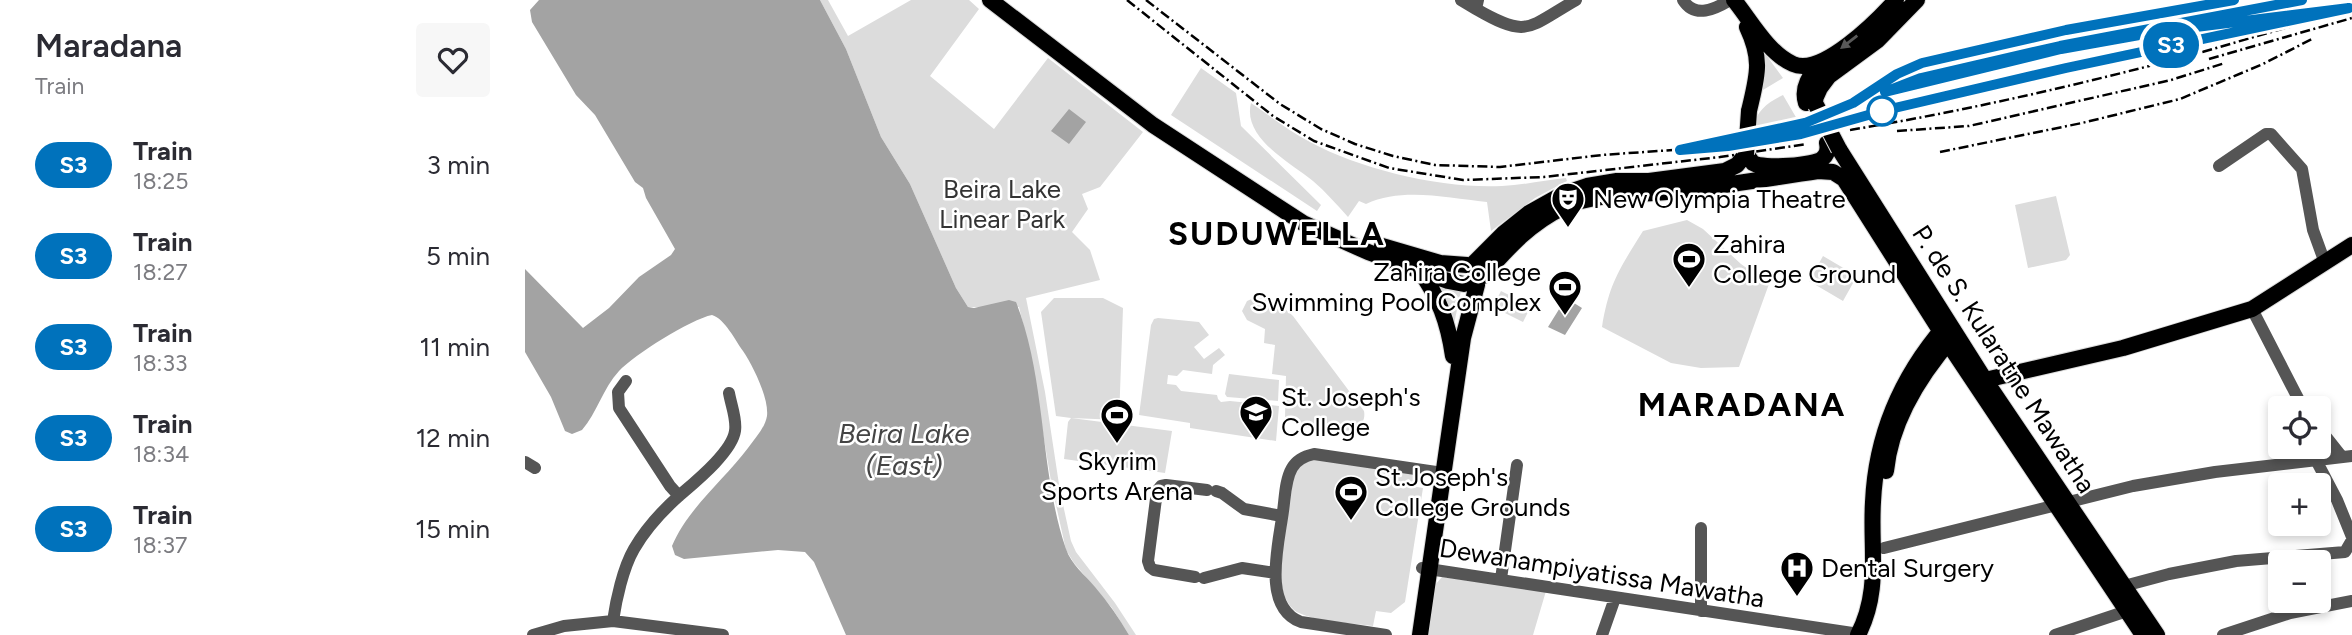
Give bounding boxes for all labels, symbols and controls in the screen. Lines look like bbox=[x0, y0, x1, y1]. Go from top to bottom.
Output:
line badge: S3 bbox=[2139, 22, 2203, 68]
button: heart bbox=[416, 23, 490, 97]
text: Maradana bbox=[35, 26, 182, 65]
text: S3 bbox=[2157, 30, 2185, 59]
one-way arrow bbox=[1841, 35, 1859, 50]
text: Train bbox=[35, 72, 84, 100]
unlabelled marker bbox=[1867, 96, 1897, 126]
text: Train bbox=[133, 135, 193, 167]
text: 3 min bbox=[427, 149, 490, 181]
text: S3 bbox=[60, 150, 87, 179]
text: 18:25 bbox=[133, 167, 189, 195]
park label: Beira Lake Linear Park bbox=[939, 173, 1065, 235]
theatre icon: New Olympia Theatre bbox=[1549, 180, 1587, 229]
place label: New Olympia Theatre bbox=[1593, 183, 1846, 215]
district label: SUDUWELLA bbox=[1168, 214, 1386, 253]
street label: P. de S. Kularatne Mawatha bbox=[1905, 219, 2103, 499]
text: Train bbox=[133, 226, 193, 258]
place label: Zahira College Ground bbox=[1713, 228, 1896, 290]
text: 5 min bbox=[426, 240, 490, 272]
sports icon: Zahira College Ground bbox=[1670, 240, 1708, 289]
text: S3 bbox=[60, 241, 87, 270]
place label: Zahira College Swimming Pool Complex bbox=[1252, 256, 1542, 318]
text: 18:27 bbox=[133, 258, 188, 286]
sports icon: Zahira College Swimming Pool Complex bbox=[1546, 268, 1584, 317]
text: Train bbox=[133, 317, 193, 349]
text: 11 min bbox=[419, 331, 490, 363]
text: S3 bbox=[60, 332, 87, 361]
text: 18:33 bbox=[133, 349, 187, 377]
place label: St. Joseph's College bbox=[1281, 381, 1421, 443]
district label: MARADANA bbox=[1638, 385, 1846, 424]
school or university icon: St. Joseph's College bbox=[1237, 393, 1275, 442]
sports icon: Skyrim Sports Arena bbox=[1098, 396, 1136, 445]
map controls bbox=[2268, 396, 2331, 613]
button: locate bbox=[2268, 396, 2331, 459]
text: Train bbox=[133, 408, 193, 440]
water label: Beira Lake (East) bbox=[838, 416, 970, 482]
text: 12 min bbox=[416, 422, 490, 454]
text: S3 bbox=[60, 423, 87, 452]
text: 18:34 bbox=[133, 440, 189, 468]
place label: Skyrim Sports Arena bbox=[1041, 445, 1193, 507]
place label: St.Joseph's College Grounds bbox=[1375, 461, 1570, 523]
sports icon: St.Joseph's College Grounds bbox=[1332, 473, 1370, 522]
button: + bbox=[2268, 473, 2331, 536]
text: Train bbox=[133, 499, 193, 531]
text: 15 min bbox=[415, 513, 490, 545]
text: S3 bbox=[60, 514, 87, 543]
text: 18:37 bbox=[133, 531, 187, 559]
street label: Dewanampiyatissa Mawatha bbox=[1437, 531, 1767, 615]
hospital icon: Dental Surgery bbox=[1778, 549, 1816, 598]
button: − bbox=[2268, 550, 2331, 613]
place label: Dental Surgery bbox=[1821, 552, 1994, 584]

